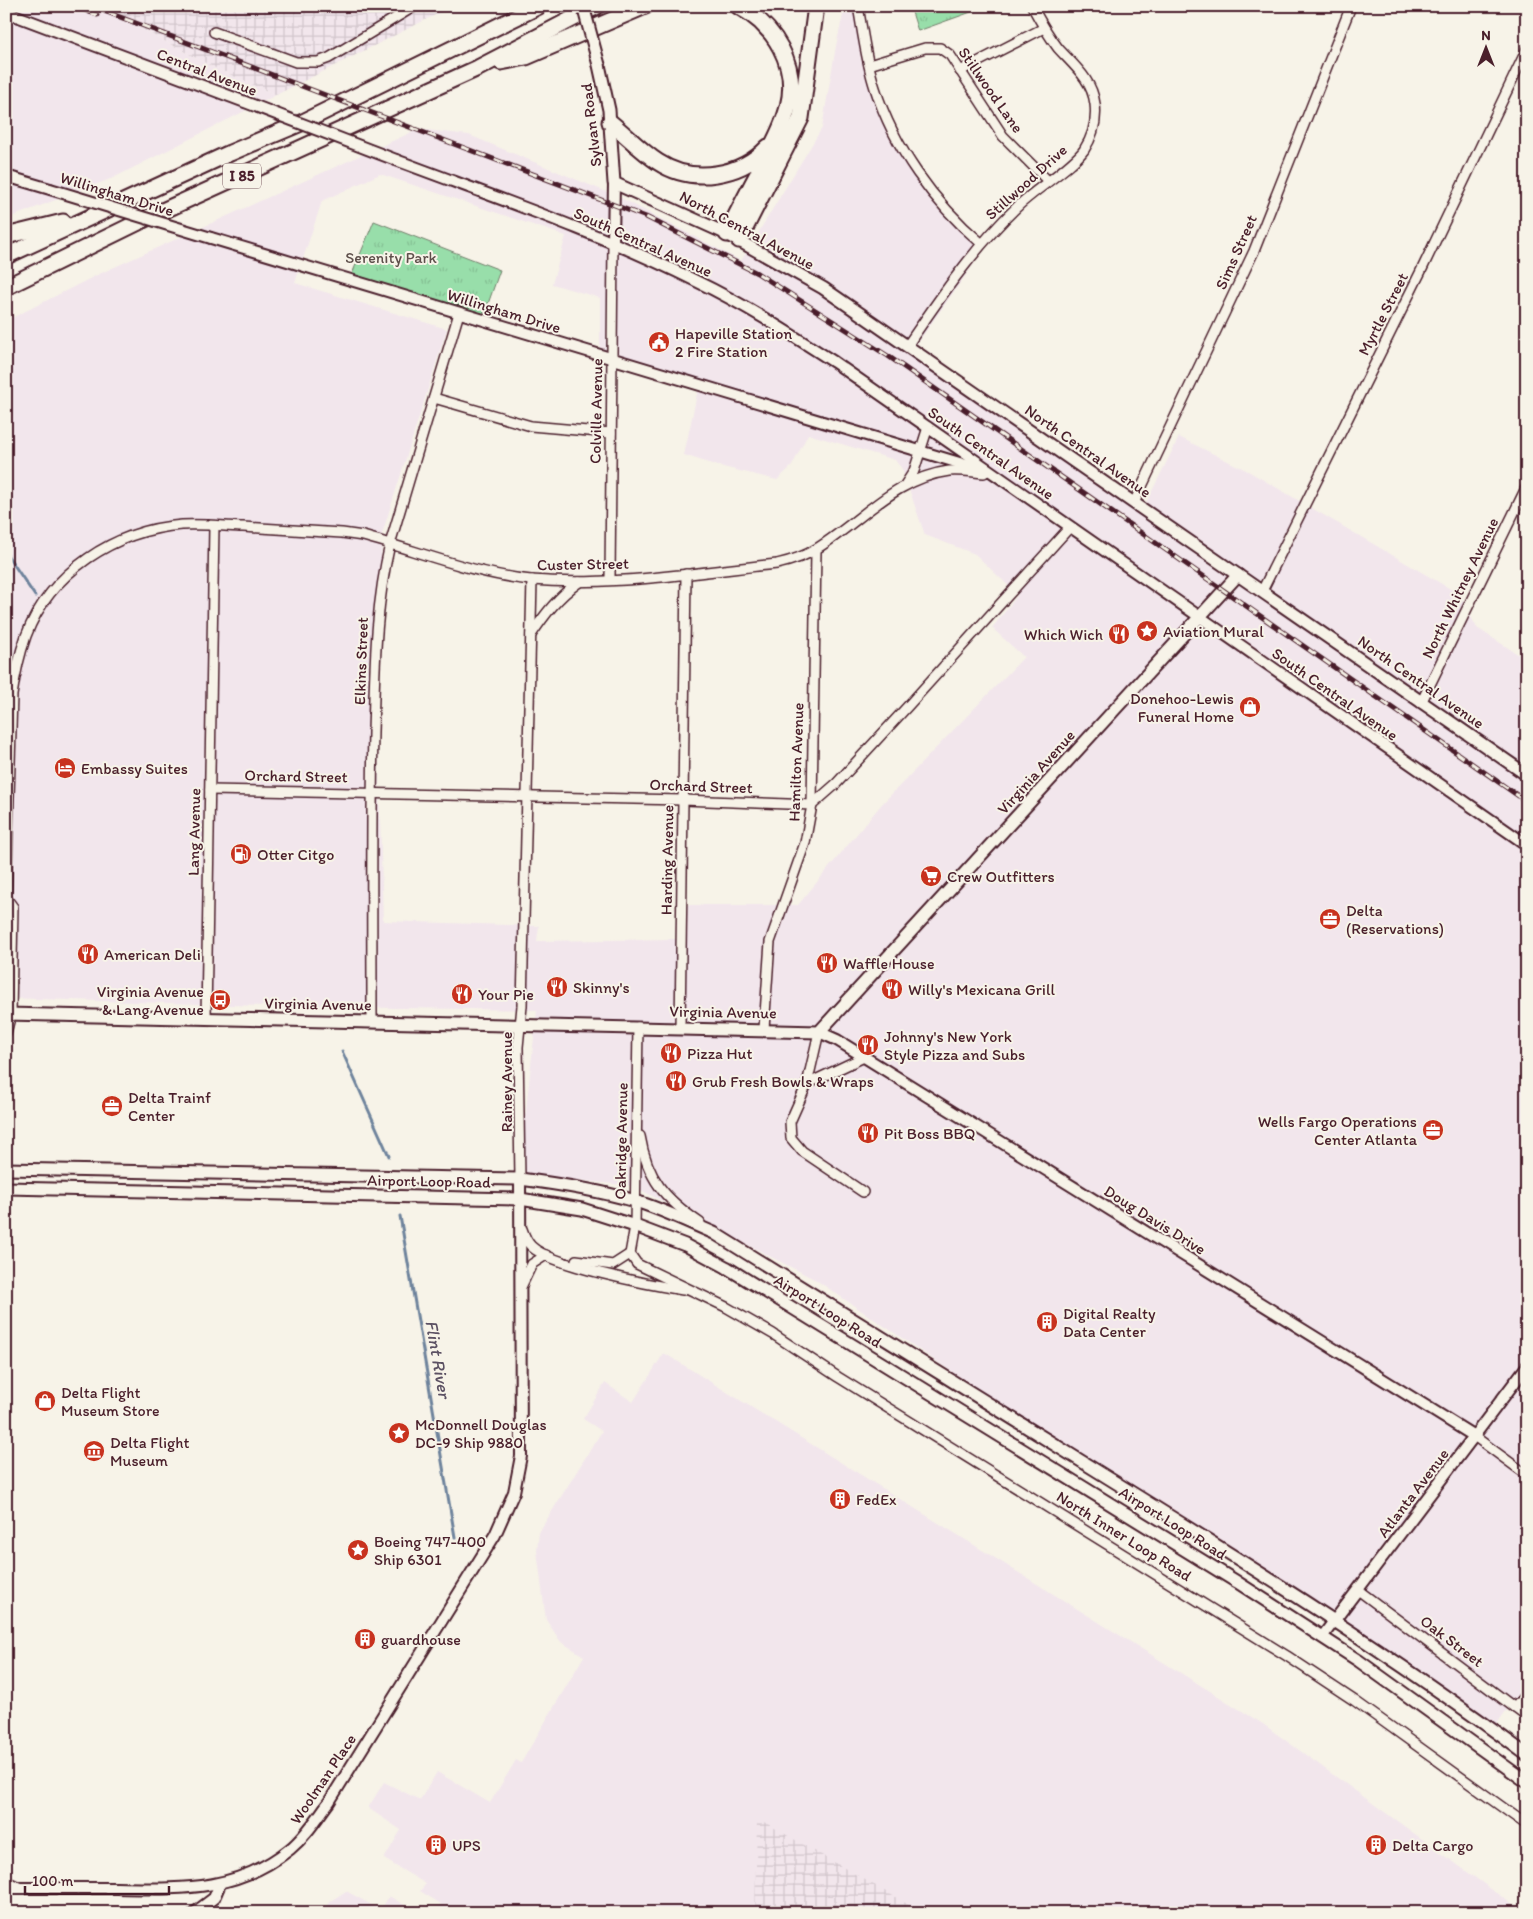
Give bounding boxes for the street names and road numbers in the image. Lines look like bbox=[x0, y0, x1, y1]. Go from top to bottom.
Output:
street label: Stillwood Lane bbox=[954, 43, 1028, 137]
street label: Central Avenue bbox=[154, 44, 260, 100]
street label: Sylvan Road bbox=[576, 82, 606, 168]
street label: Stillwood Drive bbox=[981, 140, 1071, 224]
road number: I 85 bbox=[223, 164, 261, 188]
street label: Willingham Drive bbox=[58, 168, 176, 220]
street label: North Central Avenue bbox=[676, 186, 818, 274]
street label: South Central Avenue bbox=[571, 203, 715, 281]
street label: Sims Street bbox=[1211, 212, 1261, 292]
street label: Myrtle Street bbox=[1354, 269, 1412, 359]
street label: Willingham Drive bbox=[445, 285, 563, 337]
street label: Colville Avenue bbox=[586, 358, 606, 464]
street label: North Central Avenue bbox=[1021, 400, 1155, 502]
street label: South Central Avenue bbox=[924, 402, 1058, 504]
street label: North Whitney Avenue bbox=[1418, 514, 1502, 662]
street label: Custer Street bbox=[537, 554, 629, 574]
street label: Elkins Street bbox=[350, 617, 372, 705]
street label: North Central Avenue bbox=[1354, 631, 1488, 733]
street label: South Central Avenue bbox=[1268, 643, 1402, 745]
street label: Hamilton Avenue bbox=[784, 702, 808, 822]
street label: Virginia Avenue bbox=[993, 726, 1079, 818]
street label: Orchard Street bbox=[244, 766, 348, 786]
street label: Orchard Street bbox=[649, 775, 753, 797]
street label: Lang Avenue bbox=[184, 788, 204, 876]
street label: Harding Avenue bbox=[657, 805, 677, 915]
street label: Virginia Avenue bbox=[264, 994, 372, 1014]
street label: Virginia Avenue bbox=[669, 1002, 777, 1022]
street label: Rainey Avenue bbox=[497, 1031, 516, 1132]
street label: Oakridge Avenue bbox=[610, 1082, 632, 1200]
street label: Airport Loop Road bbox=[367, 1170, 491, 1192]
street label: Doug Davis Drive bbox=[1101, 1181, 1210, 1259]
street label: Airport Loop Road bbox=[771, 1270, 886, 1352]
street label: Atlanta Avenue bbox=[1373, 1445, 1453, 1541]
street label: Airport Loop Road bbox=[1116, 1482, 1231, 1564]
street label: North Inner Loop Road bbox=[1053, 1487, 1195, 1585]
street label: Oak Street bbox=[1417, 1611, 1487, 1671]
street label: Woolman Place bbox=[286, 1730, 360, 1828]

